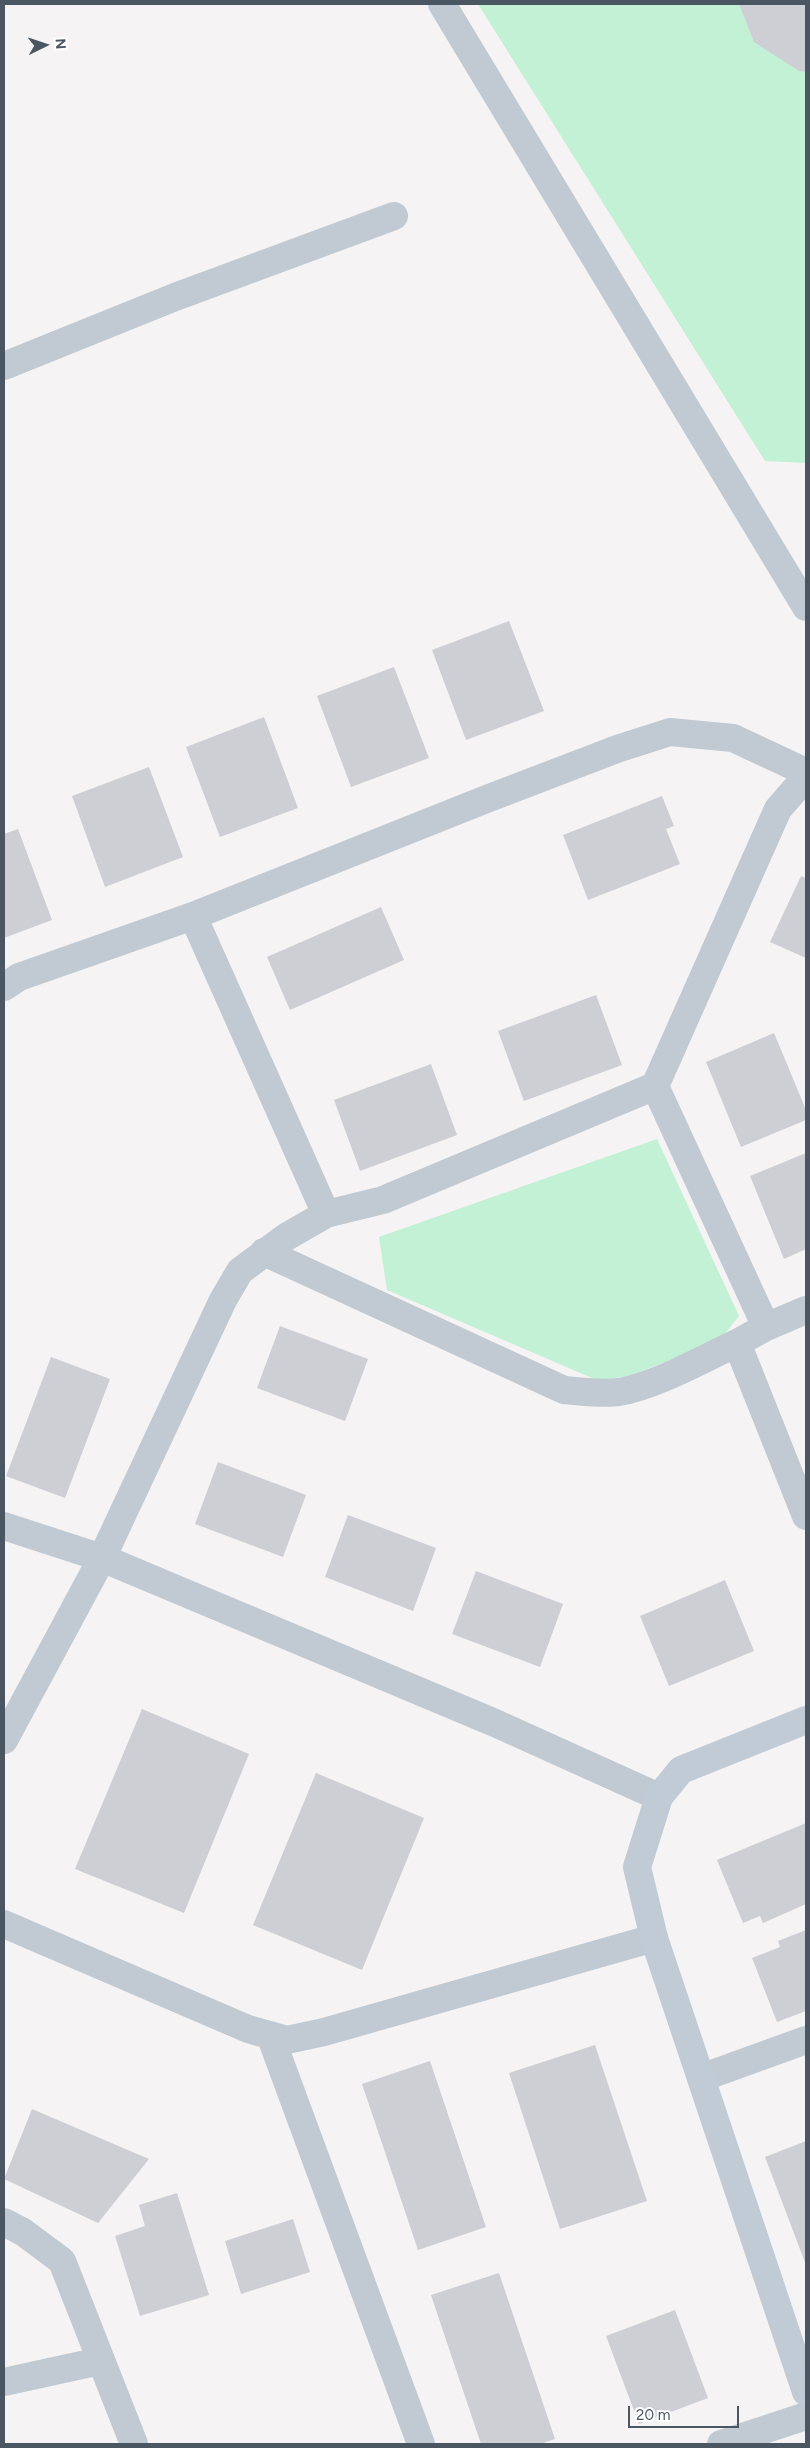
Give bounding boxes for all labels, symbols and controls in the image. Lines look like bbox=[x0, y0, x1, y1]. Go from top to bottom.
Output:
north arrow bbox=[20, 20, 70, 70]
text: N bbox=[52, 38, 69, 50]
scale bar bbox=[630, 2396, 741, 2428]
text: 20 m bbox=[636, 2406, 670, 2424]

